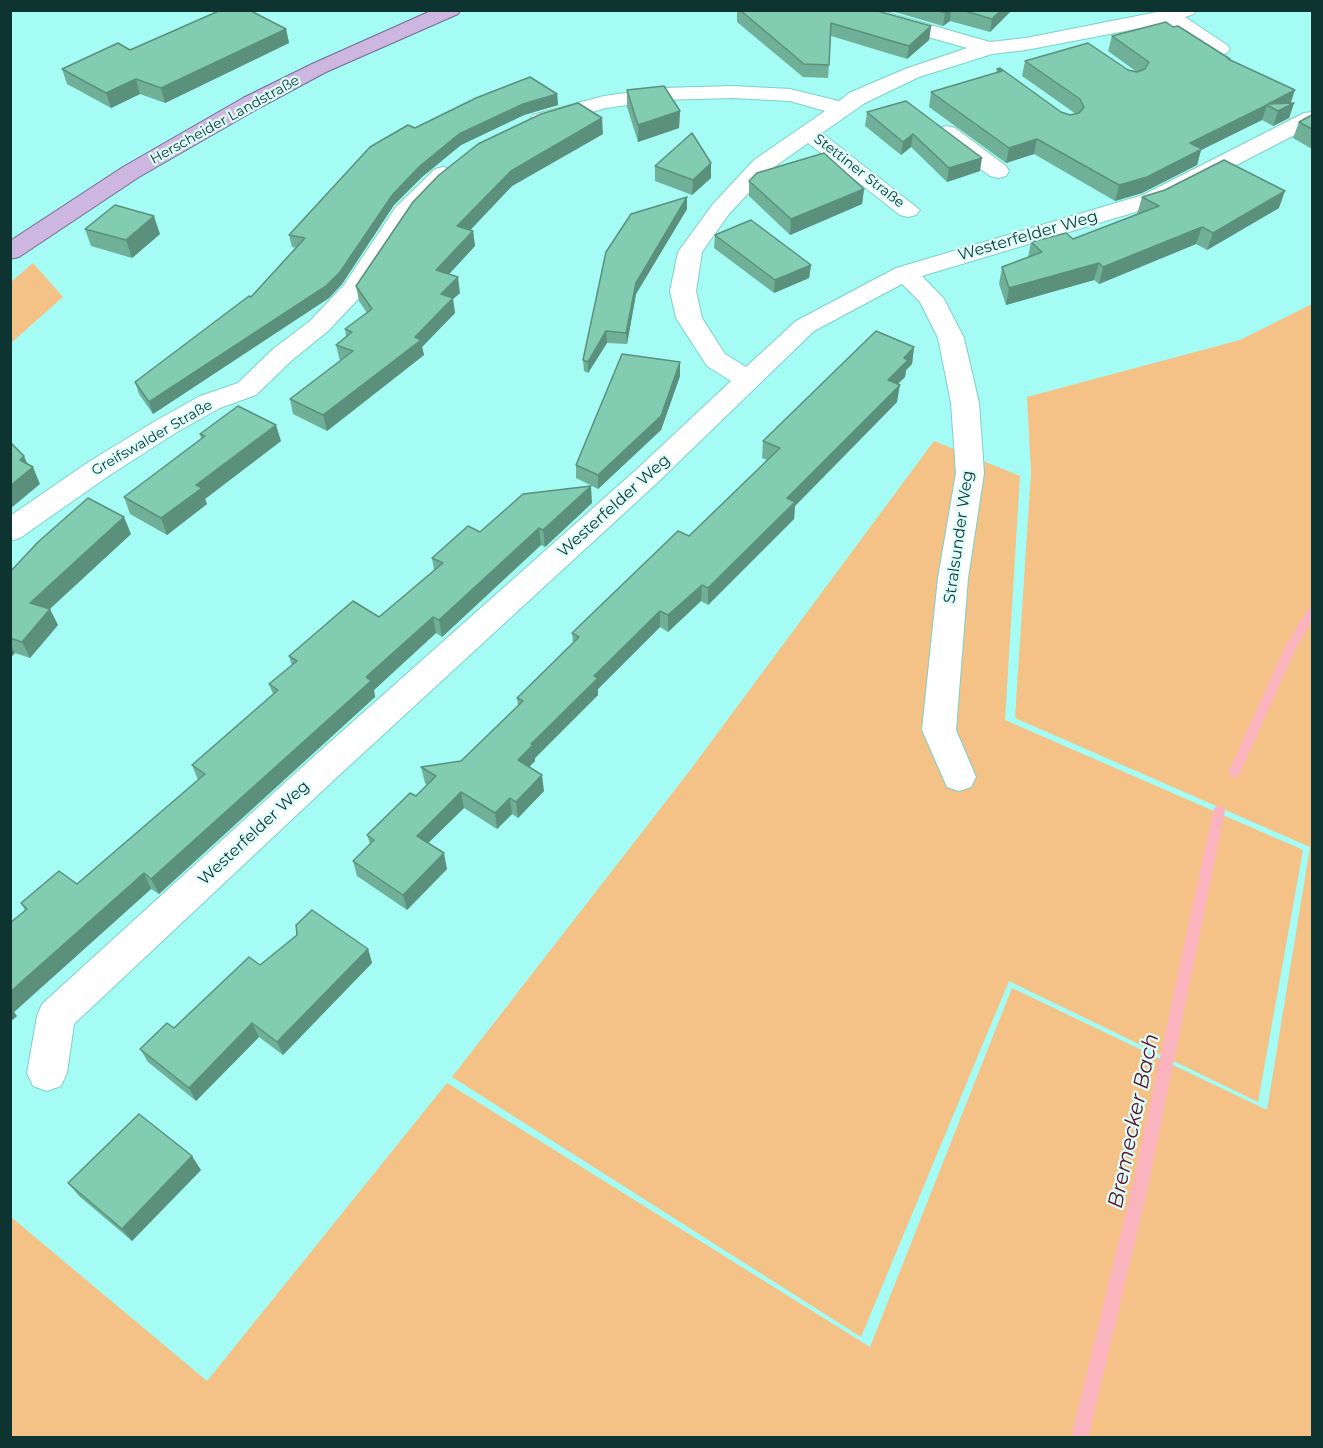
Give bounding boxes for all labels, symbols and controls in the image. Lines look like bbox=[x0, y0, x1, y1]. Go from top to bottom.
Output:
street label: Herscheider Landstraße bbox=[147, 72, 303, 168]
street label: Stettiner Straße bbox=[810, 131, 908, 211]
street label: Westerfelder Weg bbox=[956, 207, 1100, 265]
street label: Greifswalder Straße bbox=[89, 397, 215, 479]
street label: Westerfelder Weg bbox=[554, 451, 674, 561]
street label: Stralsunder Weg bbox=[940, 469, 978, 605]
street label: Westerfelder Weg bbox=[195, 777, 313, 889]
water label: Bremecker Bach bbox=[1103, 1031, 1165, 1211]

